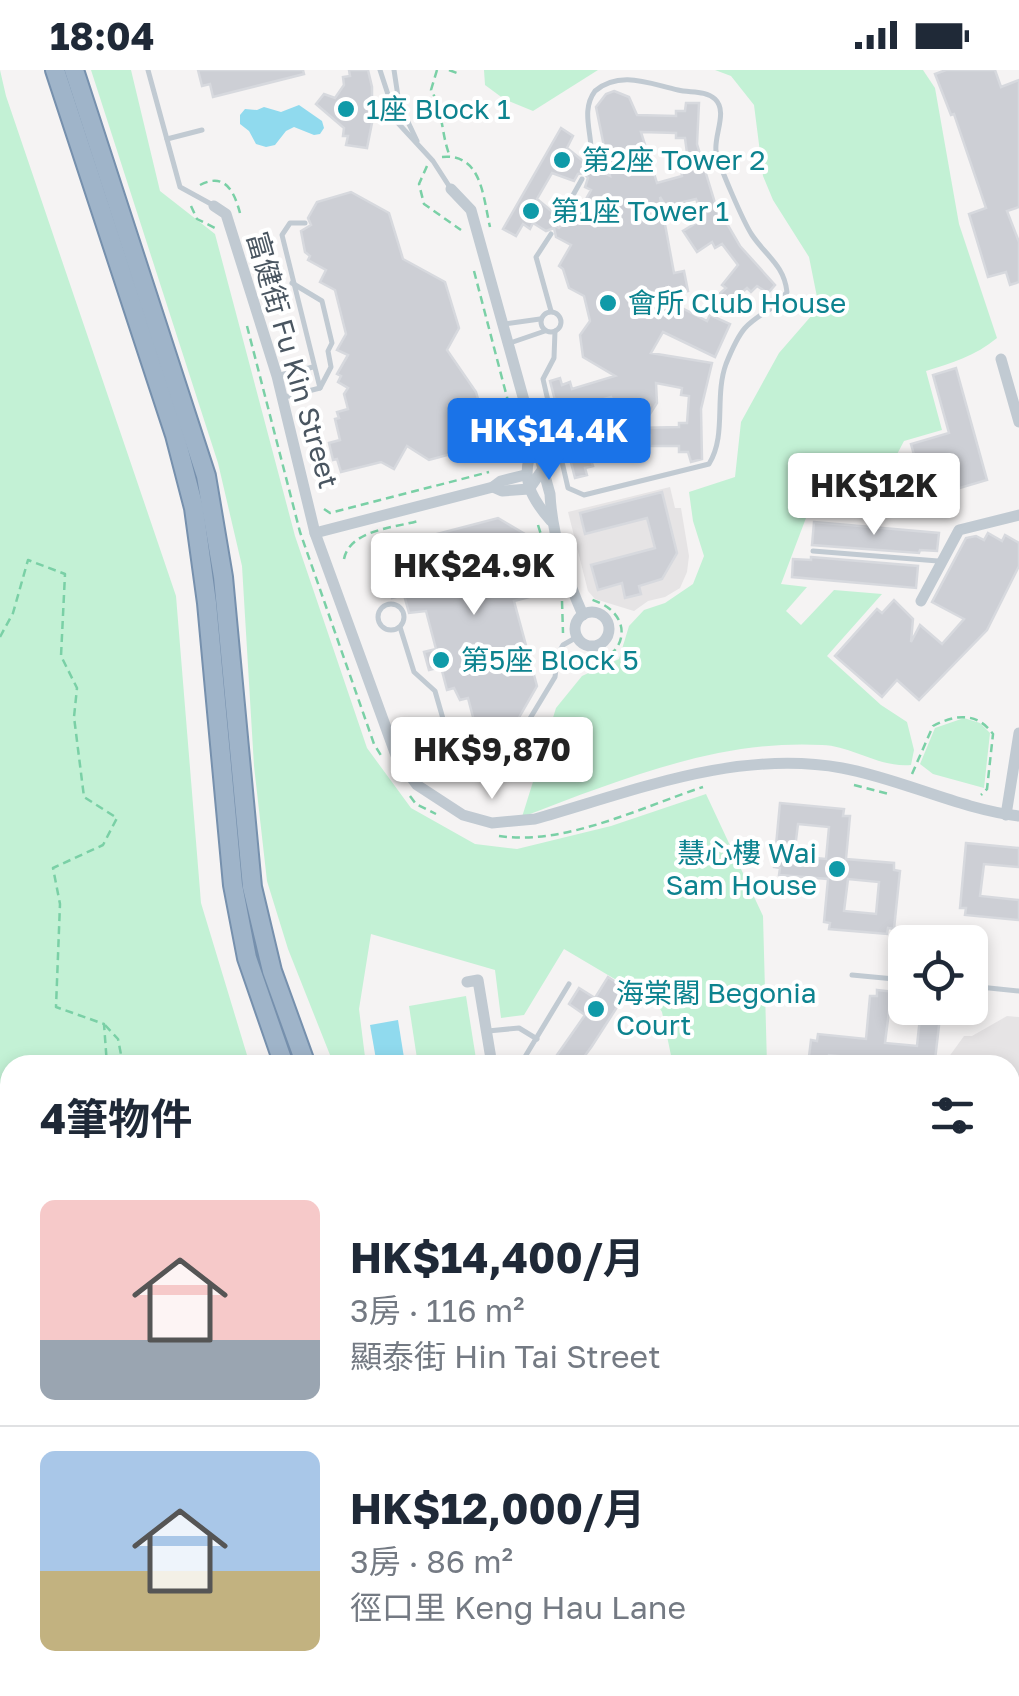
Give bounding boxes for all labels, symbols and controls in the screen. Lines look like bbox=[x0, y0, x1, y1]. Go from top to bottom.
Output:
text: 18:04 bbox=[50, 13, 155, 58]
place label: 1座 Block 1 bbox=[366, 92, 510, 125]
marker: 1座 Block 1 bbox=[335, 98, 357, 120]
place label: 第2座 Tower 2 bbox=[582, 143, 765, 176]
marker: 第2座 Tower 2 bbox=[551, 149, 573, 171]
place label: 第1座 Tower 1 bbox=[551, 194, 729, 227]
marker: 第1座 Tower 1 bbox=[520, 200, 542, 222]
street label: 富健街 Fu Kin Street bbox=[241, 228, 346, 492]
place label: 會所 Club House bbox=[628, 286, 846, 319]
marker: 會所 Club House bbox=[597, 292, 619, 314]
pin: HK$14.4K bbox=[446, 398, 652, 483]
text: HK$14.4K bbox=[470, 411, 628, 449]
pin: HK$12K bbox=[793, 453, 955, 538]
text: HK$12K bbox=[810, 466, 938, 504]
pin: HK$24.9K bbox=[371, 533, 577, 618]
text: HK$24.9K bbox=[393, 546, 555, 584]
place label: 第5座 Block 5 bbox=[461, 643, 639, 676]
marker: 第5座 Block 5 bbox=[430, 649, 452, 671]
pin: HK$9,870 bbox=[389, 717, 595, 802]
text: HK$9,870 bbox=[413, 730, 571, 768]
place label: 慧心樓 Wai Sam House bbox=[665, 836, 817, 901]
marker: 慧心樓 Wai Sam House bbox=[826, 858, 848, 880]
map controls bbox=[888, 925, 988, 1025]
button: locate bbox=[888, 925, 988, 1025]
place label: 海棠閣 Begonia Court bbox=[616, 976, 817, 1041]
marker: 海棠閣 Begonia Court bbox=[585, 998, 607, 1020]
icon: filters bbox=[925, 1088, 980, 1143]
text: 4筆物件 bbox=[40, 1093, 192, 1143]
text: HK$14,400/月 bbox=[350, 1232, 645, 1282]
icon: home bbox=[120, 1240, 240, 1360]
text: 3房 · 116 m² bbox=[350, 1291, 525, 1329]
text: 顯泰街 Hin Tai Street bbox=[350, 1337, 661, 1375]
text: HK$12,000/月 bbox=[350, 1483, 645, 1533]
icon: home bbox=[120, 1491, 240, 1611]
text: 3房 · 86 m² bbox=[350, 1542, 513, 1580]
text: 徑口里 Keng Hau Lane bbox=[350, 1588, 686, 1626]

